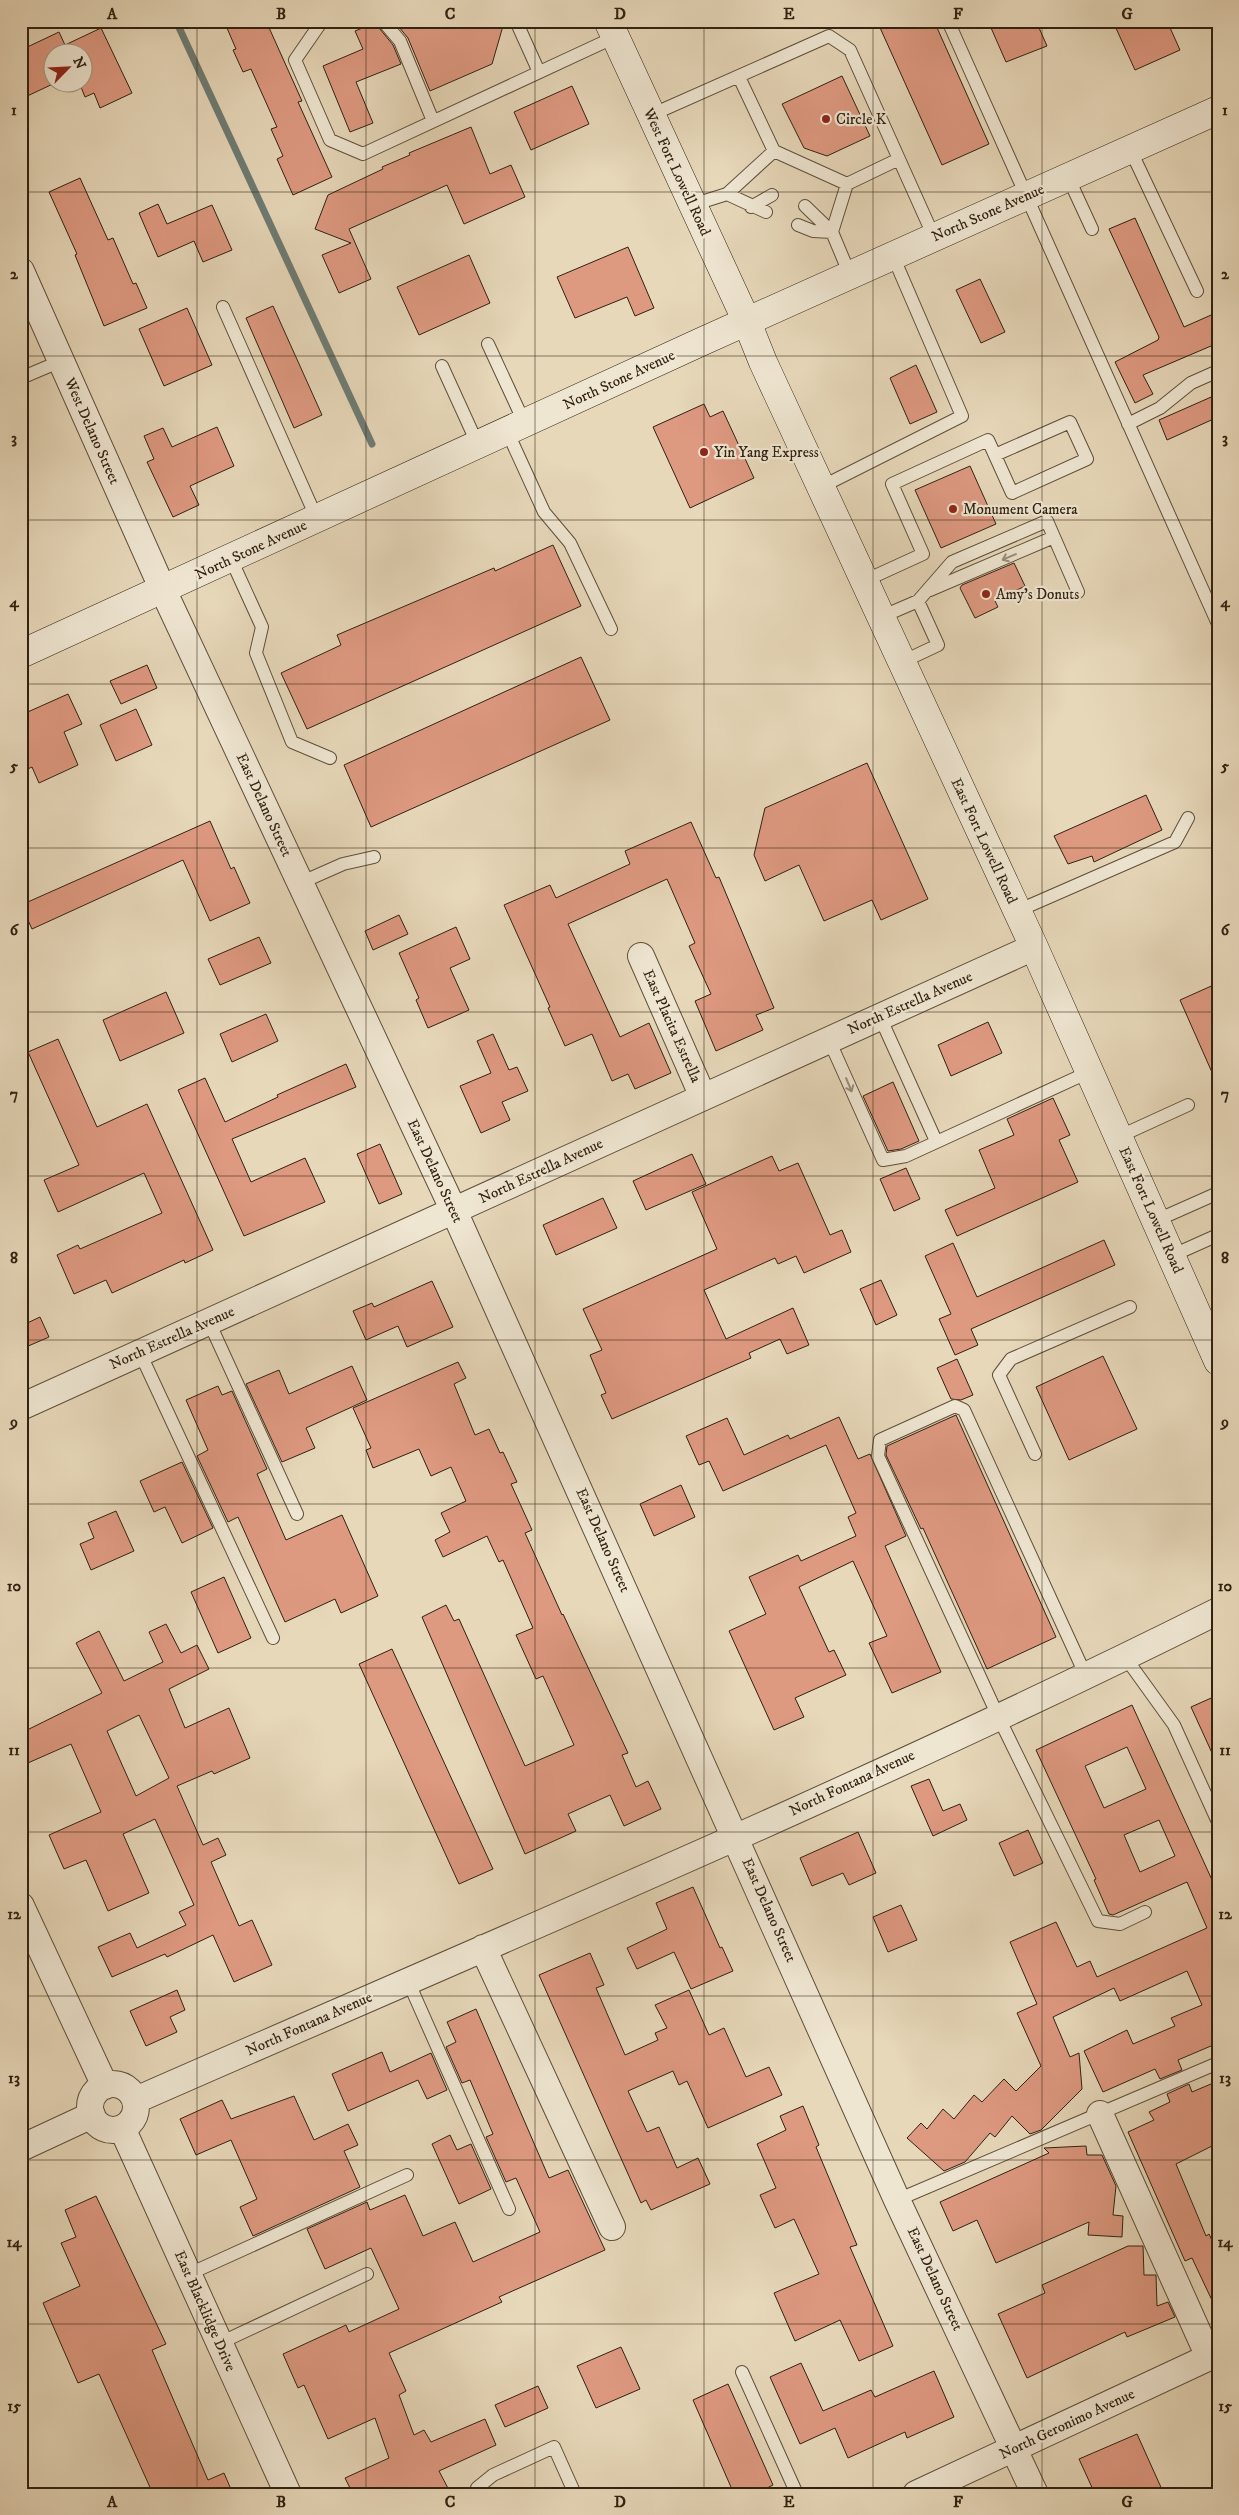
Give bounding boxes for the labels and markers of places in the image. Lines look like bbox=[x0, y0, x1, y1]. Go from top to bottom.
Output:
place label: Circle K bbox=[836, 110, 887, 129]
marker: Circle K bbox=[820, 113, 832, 125]
place label: Yin Yang Express bbox=[714, 443, 819, 462]
marker: Yin Yang Express bbox=[698, 446, 710, 458]
place label: Monument Camera bbox=[963, 500, 1078, 519]
marker: Monument Camera bbox=[947, 503, 959, 515]
place label: Amy's Donuts bbox=[996, 585, 1079, 604]
marker: Amy's Donuts bbox=[980, 588, 992, 600]

